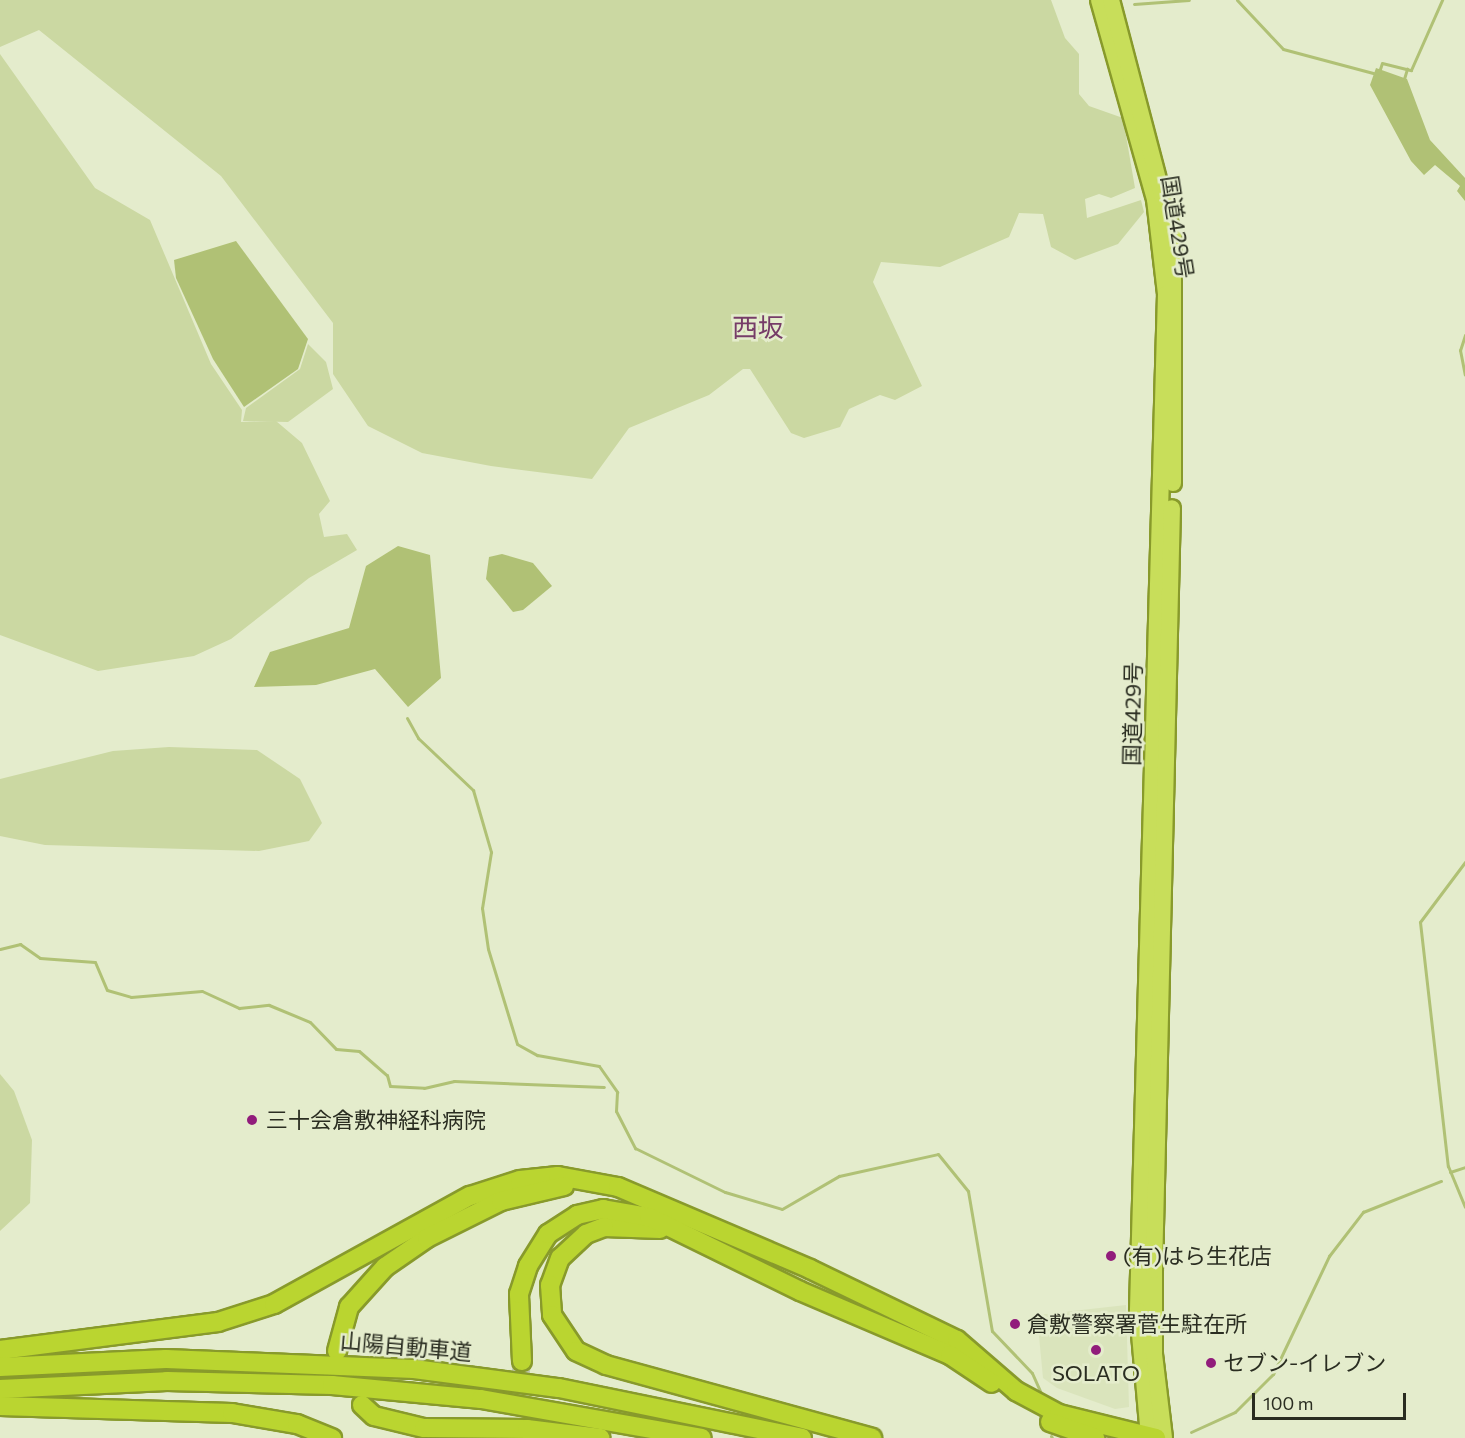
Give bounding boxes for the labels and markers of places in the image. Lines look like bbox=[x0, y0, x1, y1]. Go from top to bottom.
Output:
place label: 三十会倉敷神経科病院 bbox=[266, 1107, 486, 1133]
marker: 三十会倉敷神経科病院 bbox=[243, 1111, 261, 1129]
place label: (有)はら生花店 bbox=[1123, 1243, 1272, 1269]
marker: (有)はら生花店 bbox=[1104, 1249, 1118, 1263]
place label: 倉敷警察署菅生駐在所 bbox=[1027, 1311, 1247, 1337]
marker: 倉敷警察署菅生駐在所 bbox=[1008, 1317, 1022, 1331]
marker: SOLATO bbox=[1089, 1343, 1103, 1357]
place label: セブン-イレブン bbox=[1223, 1350, 1386, 1376]
marker: セブン-イレブン bbox=[1204, 1356, 1218, 1370]
place label: SOLATO bbox=[1052, 1360, 1140, 1386]

